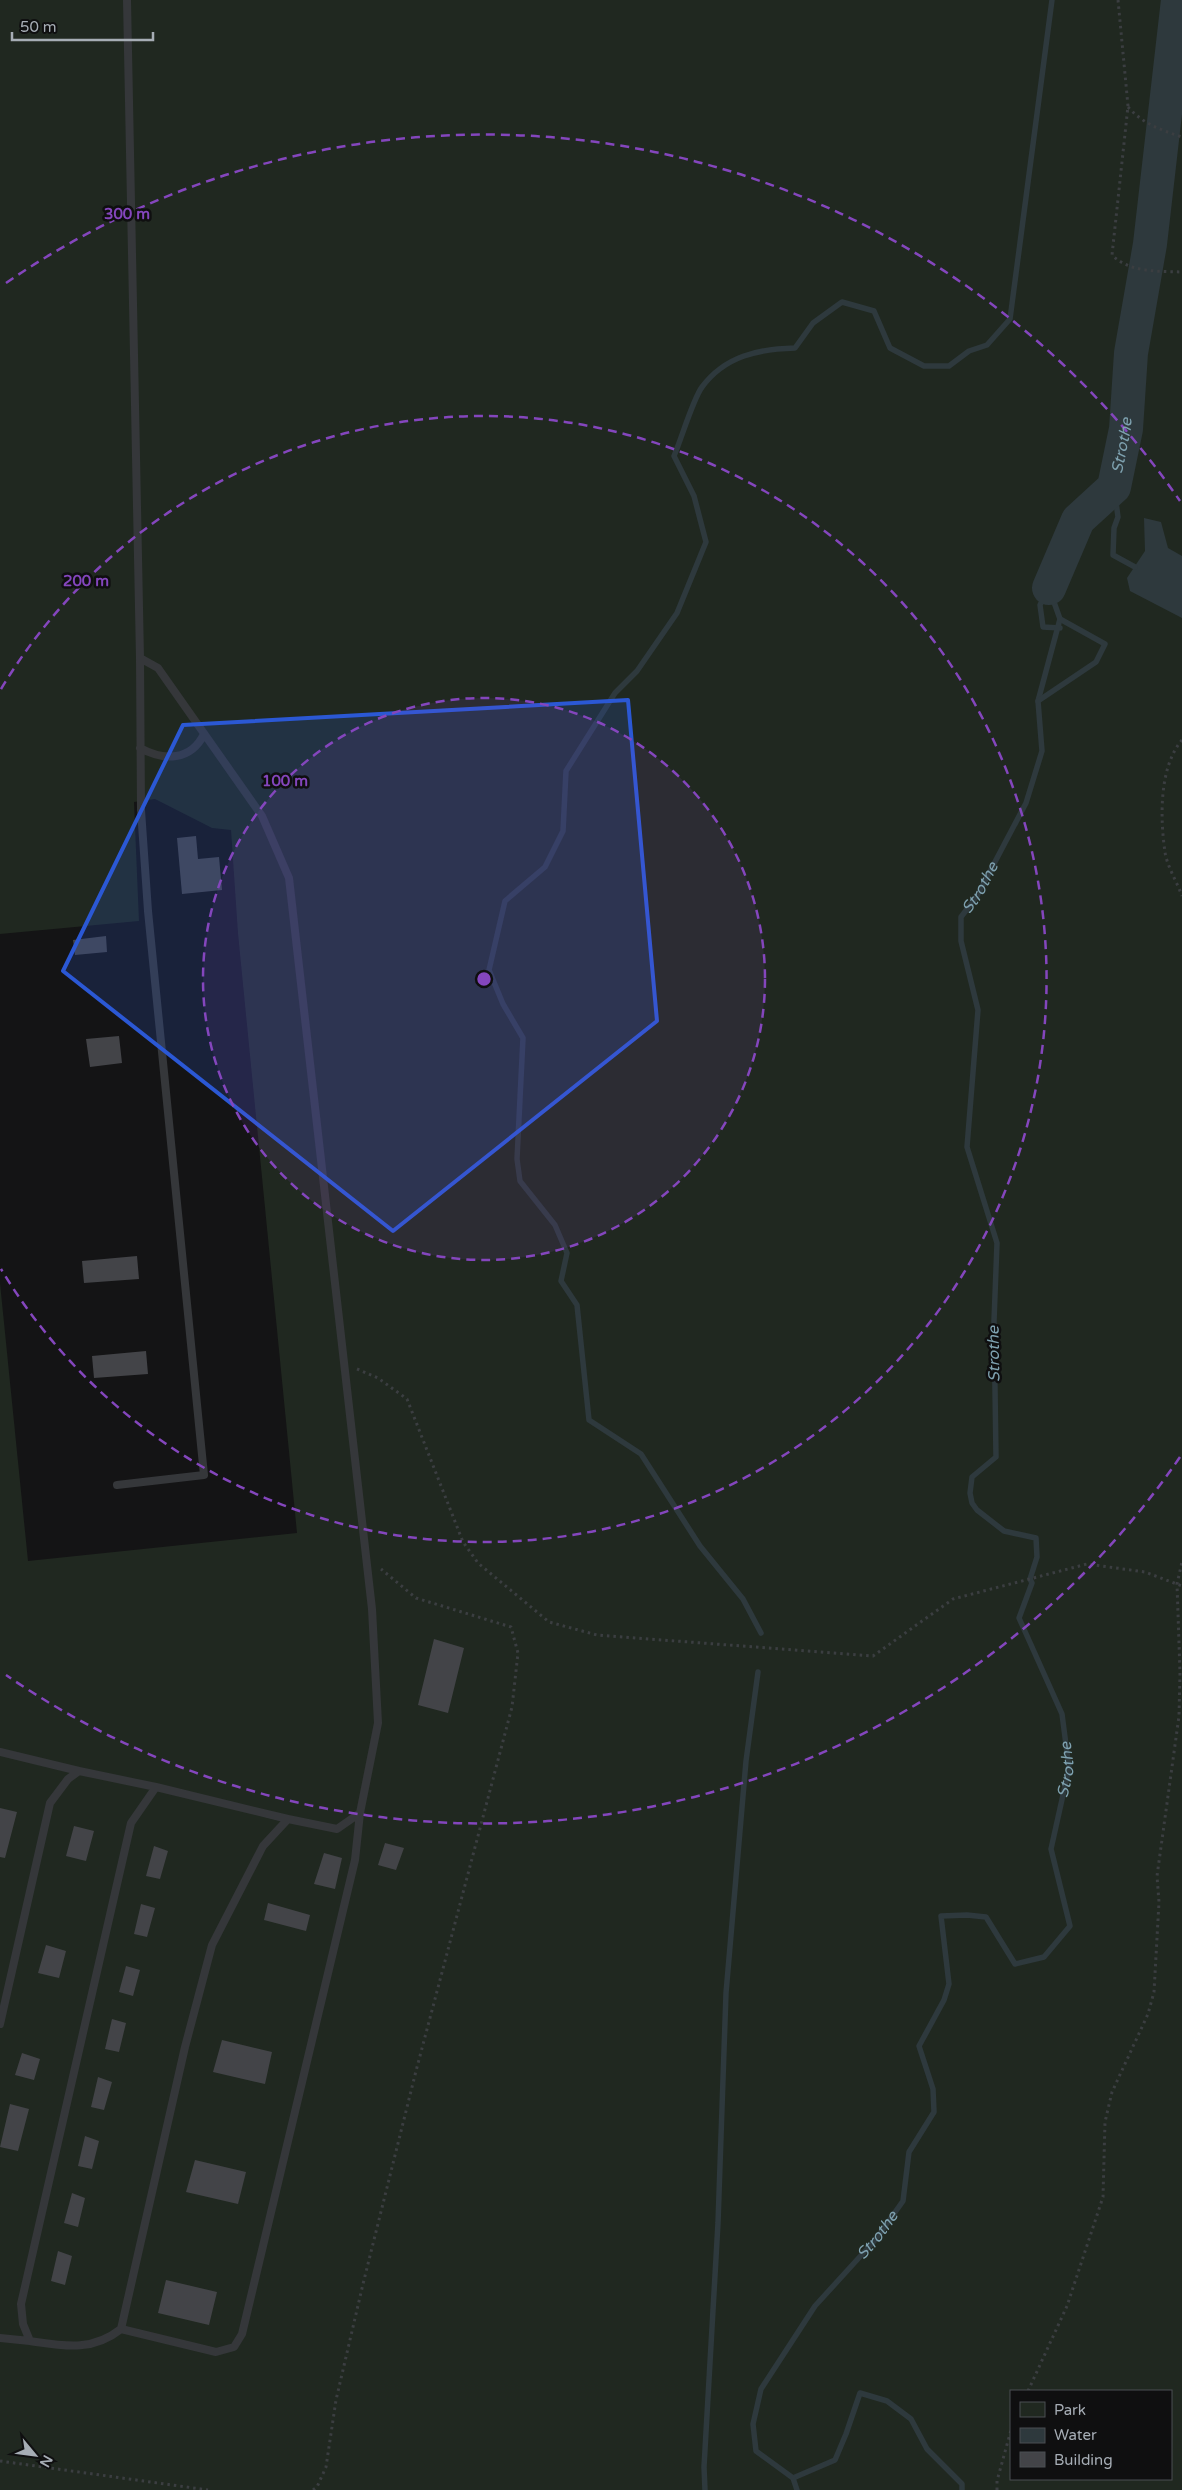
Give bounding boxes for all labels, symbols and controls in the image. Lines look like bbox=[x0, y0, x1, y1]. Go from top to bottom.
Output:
scale bar bbox=[12, 10, 154, 42]
text: 50 m bbox=[20, 18, 57, 36]
text: 300 m bbox=[104, 205, 150, 223]
water label: Strothe bbox=[1107, 416, 1137, 475]
text: 200 m bbox=[63, 572, 109, 590]
text: 100 m bbox=[262, 772, 308, 790]
water label: Strothe bbox=[957, 858, 1003, 917]
centre of rings bbox=[475, 970, 493, 988]
water label: Strothe bbox=[983, 1325, 1004, 1382]
water label: Strothe bbox=[1053, 1740, 1079, 1800]
water label: Strothe bbox=[852, 2206, 903, 2264]
legend bbox=[1010, 2390, 1172, 2480]
text: Park bbox=[1054, 2401, 1086, 2419]
text: Water bbox=[1054, 2426, 1097, 2444]
north arrow bbox=[10, 2430, 60, 2480]
text: Building bbox=[1054, 2451, 1113, 2469]
text: N bbox=[36, 2452, 56, 2470]

